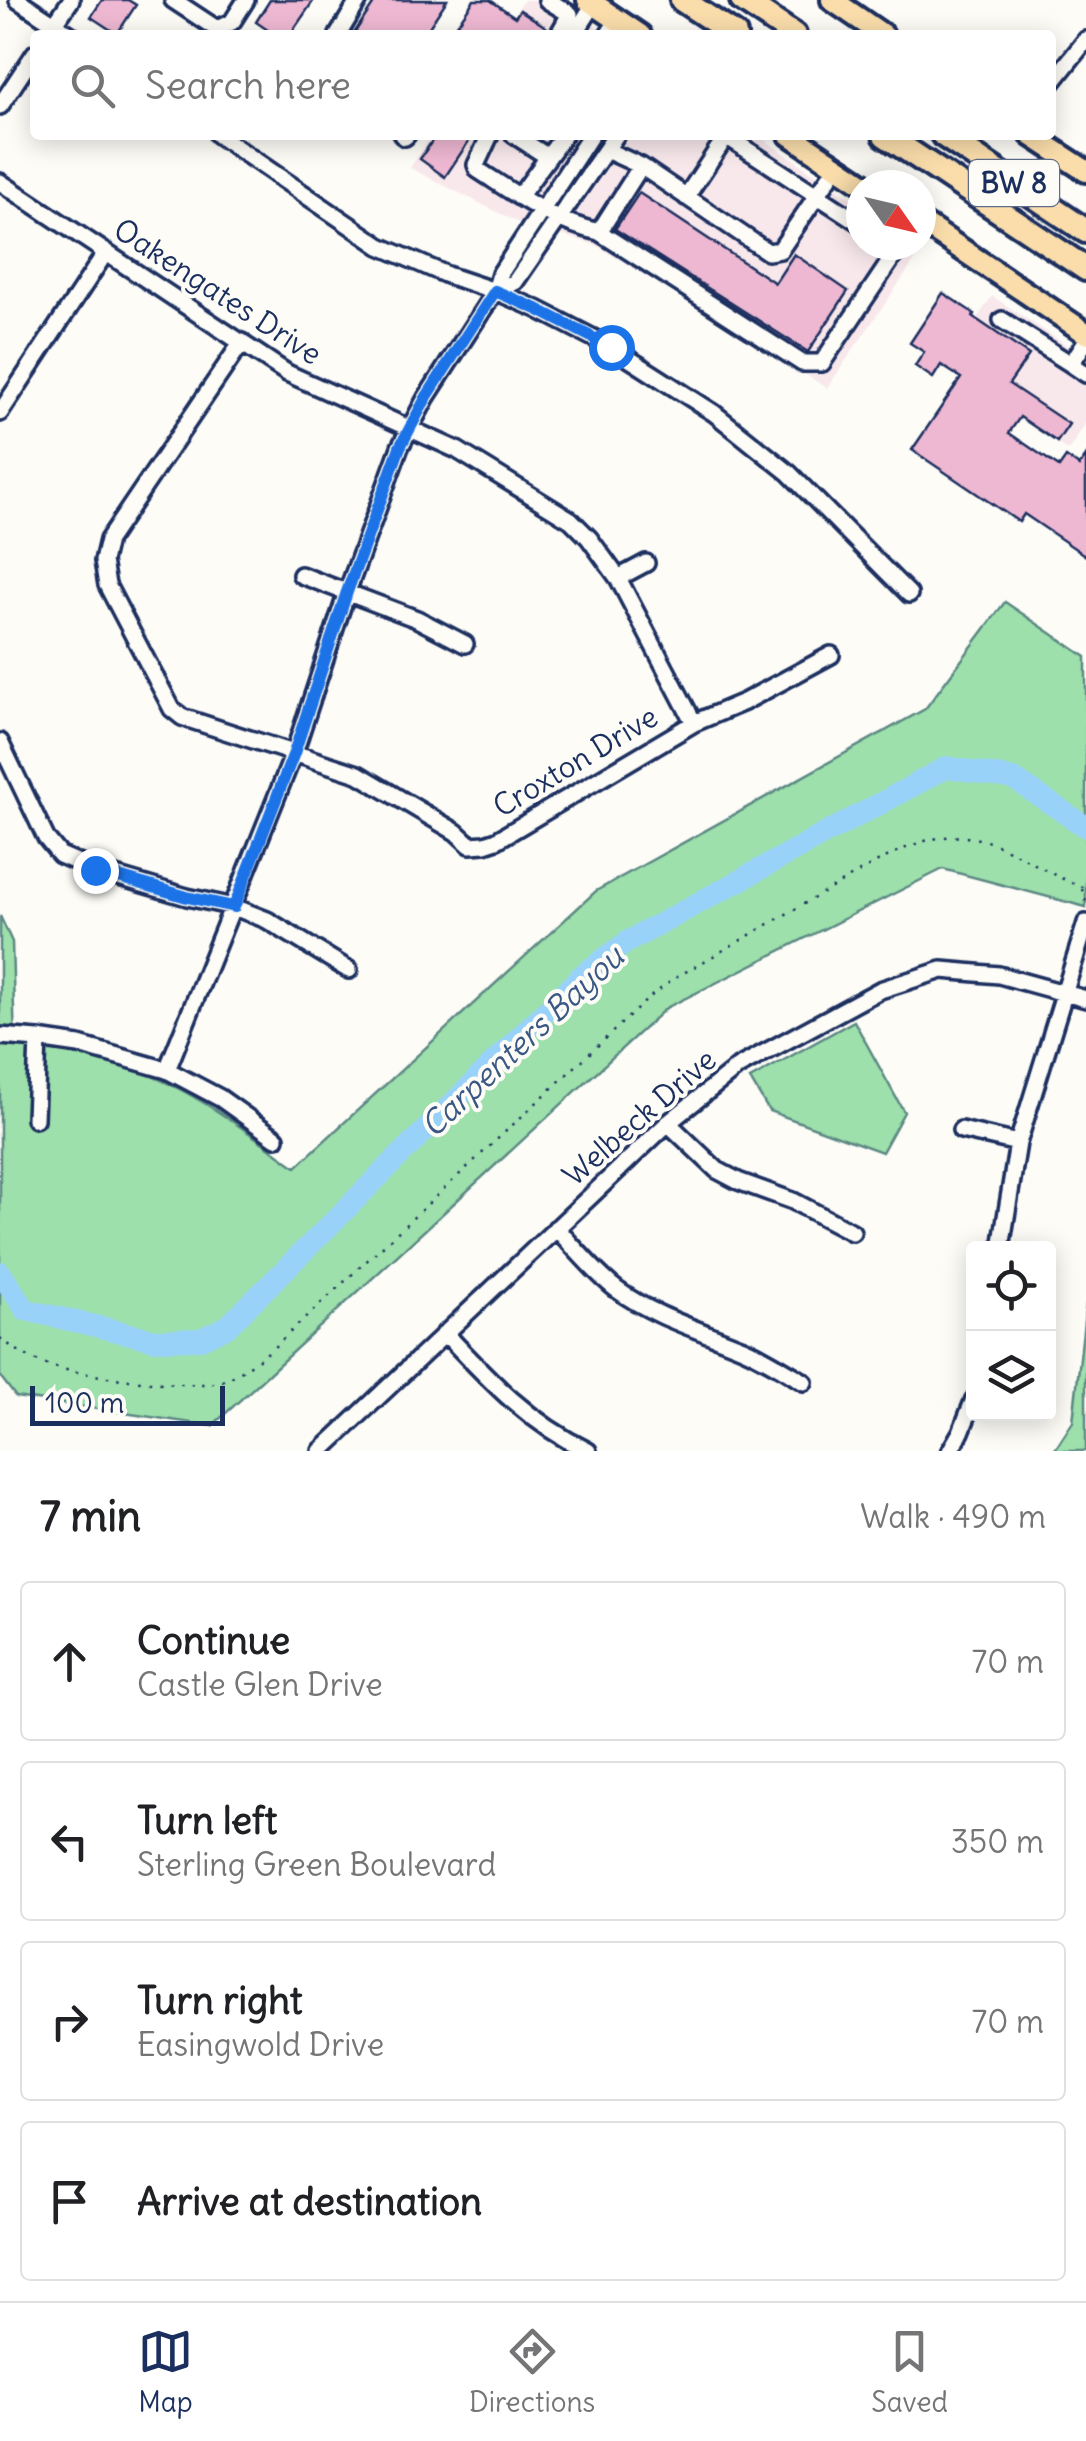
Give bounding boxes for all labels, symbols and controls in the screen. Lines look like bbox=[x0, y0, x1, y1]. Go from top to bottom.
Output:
search box bbox=[30, 30, 1056, 140]
icon: search bbox=[65, 58, 120, 113]
text: Search here bbox=[145, 62, 351, 109]
road number: BW 8 bbox=[969, 160, 1059, 206]
north arrow bbox=[846, 170, 936, 260]
street label: Oakengates Drive bbox=[107, 210, 329, 372]
route start bbox=[589, 325, 635, 371]
street label: Croxton Drive bbox=[486, 697, 664, 825]
route end bbox=[73, 848, 119, 894]
water label: Carpenters Bayou bbox=[412, 935, 634, 1146]
street label: Welbeck Drive bbox=[555, 1040, 723, 1194]
map controls bbox=[966, 1241, 1056, 1421]
button: locate bbox=[966, 1241, 1056, 1331]
button: layers bbox=[966, 1331, 1056, 1421]
scale bar bbox=[30, 1381, 225, 1426]
text: 100 m bbox=[45, 1385, 124, 1421]
text: 7 min bbox=[40, 1490, 141, 1542]
text: Walk · 490 m bbox=[860, 1496, 1046, 1537]
text: Continue bbox=[137, 1617, 290, 1664]
icon: ahead bbox=[42, 1634, 97, 1689]
text: 70 m bbox=[972, 1641, 1044, 1682]
text: Castle Glen Drive bbox=[137, 1664, 383, 1705]
text: Turn left bbox=[137, 1797, 277, 1844]
icon: left bbox=[42, 1814, 97, 1869]
text: 350 m bbox=[951, 1821, 1044, 1862]
text: Sterling Green Boulevard bbox=[137, 1844, 496, 1885]
text: Turn right bbox=[137, 1977, 303, 2024]
icon: right bbox=[42, 1994, 97, 2049]
text: 70 m bbox=[972, 2001, 1044, 2042]
text: Easingwold Drive bbox=[137, 2024, 384, 2065]
icon: arrive bbox=[42, 2174, 97, 2229]
text: Arrive at destination bbox=[137, 2178, 482, 2225]
tab: Map bbox=[138, 2324, 193, 2420]
tab: Directions bbox=[469, 2324, 595, 2420]
tab: Saved bbox=[871, 2324, 948, 2420]

